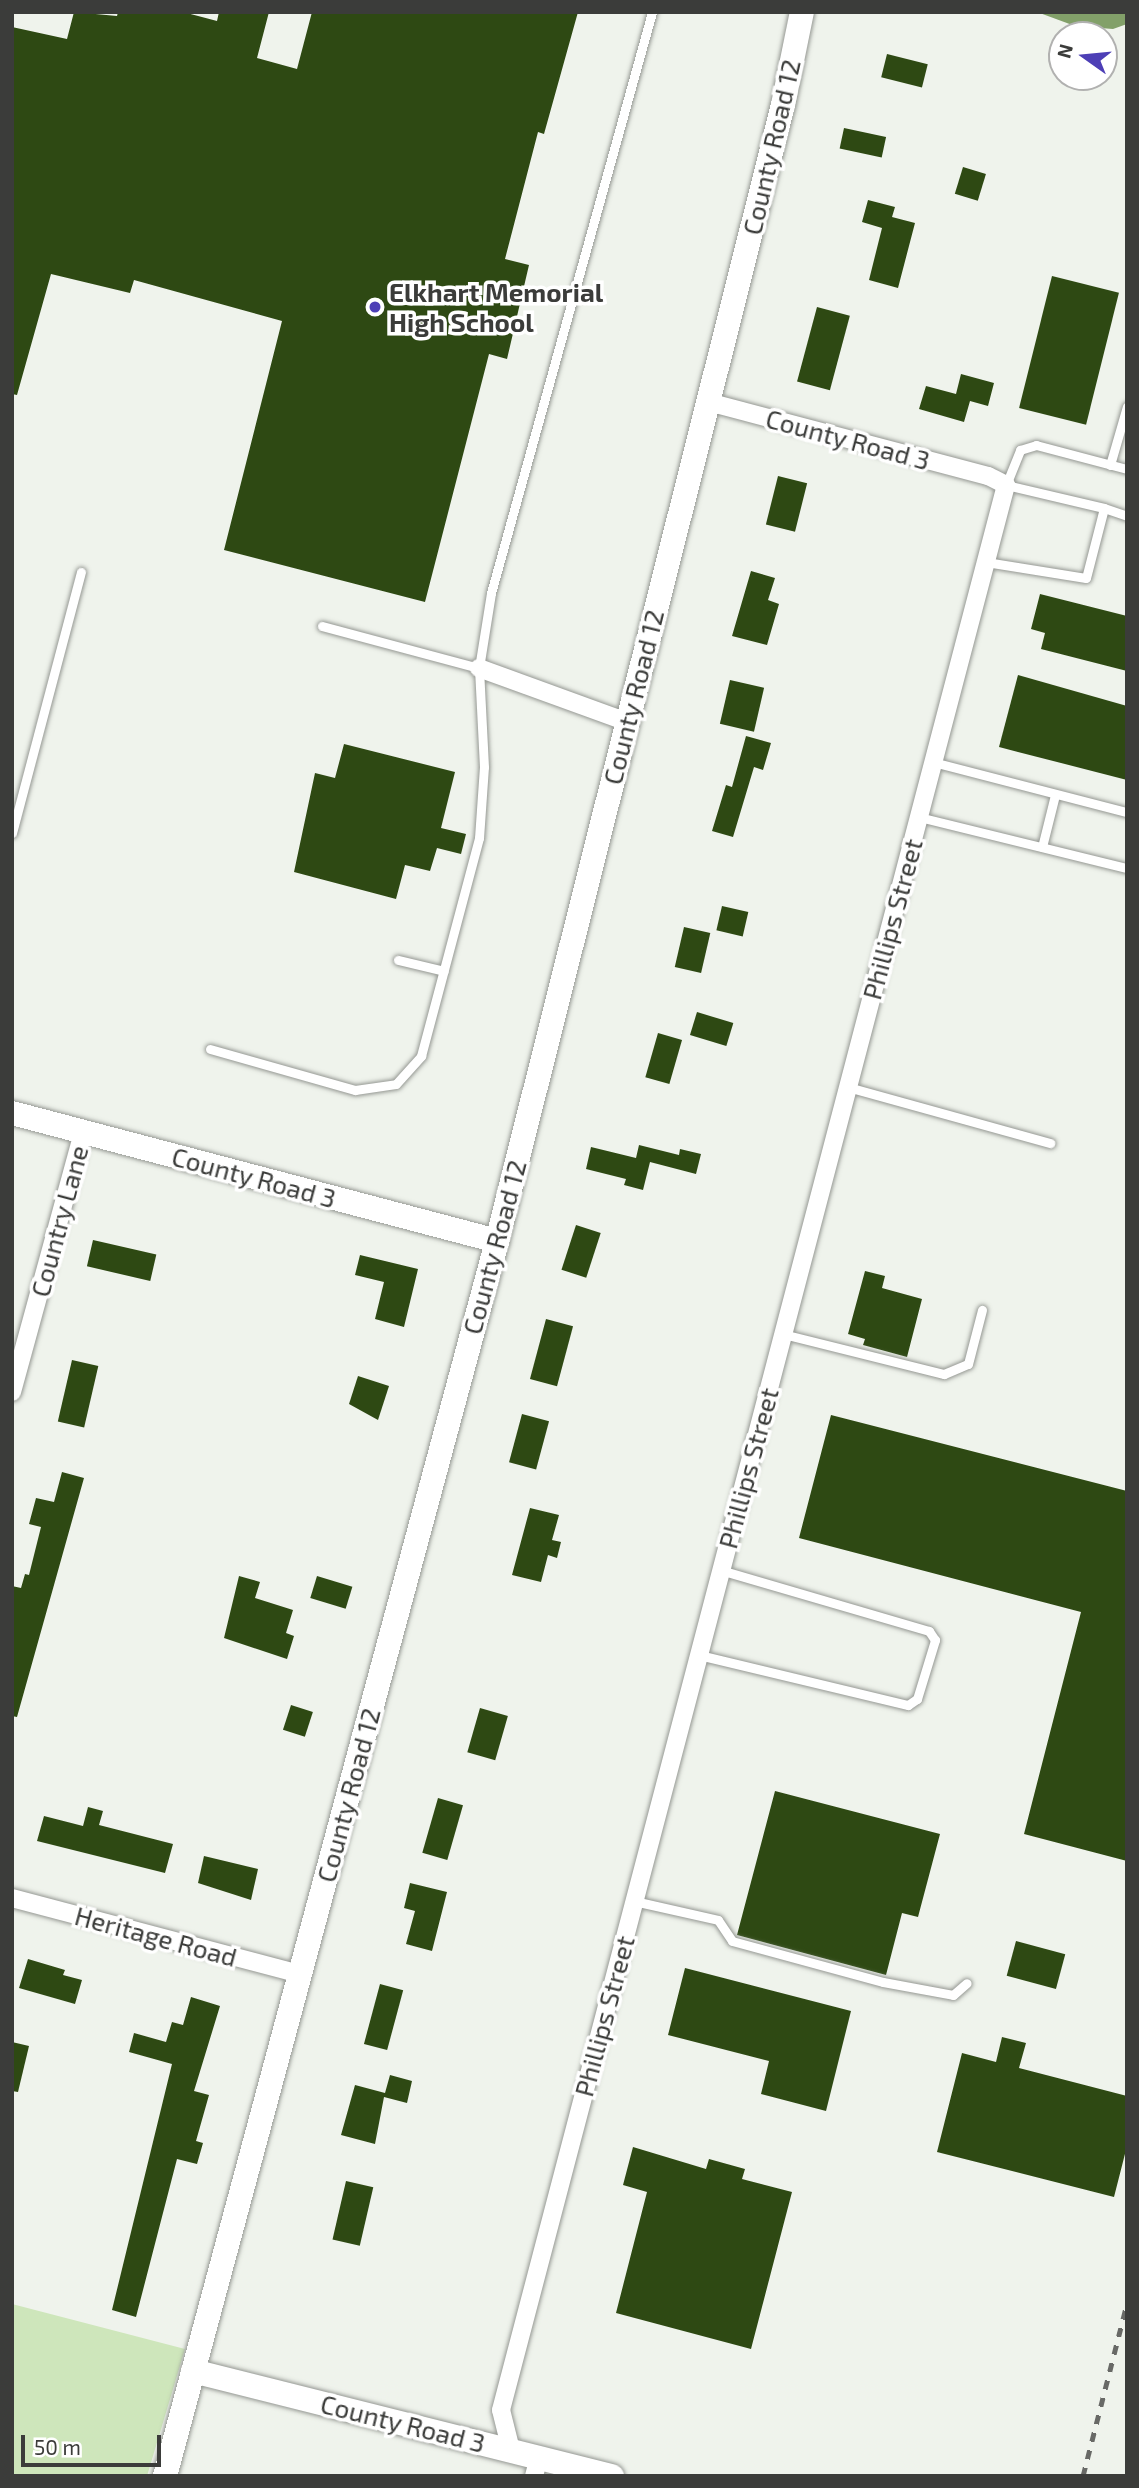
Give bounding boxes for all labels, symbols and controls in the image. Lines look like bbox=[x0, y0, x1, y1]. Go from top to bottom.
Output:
north arrow bbox=[1048, 21, 1118, 91]
text: N bbox=[1051, 41, 1077, 61]
street label: County Road 12 bbox=[736, 56, 806, 238]
place label: Elkhart Memorial High School bbox=[389, 276, 603, 338]
marker: Elkhart Memorial High School bbox=[367, 299, 383, 315]
street label: County Road 3 bbox=[762, 402, 934, 476]
street label: County Road 12 bbox=[596, 606, 670, 788]
street label: Phillips Street bbox=[856, 835, 928, 1003]
street label: County Road 3 bbox=[168, 1140, 340, 1214]
street label: Country Lane bbox=[24, 1142, 94, 1300]
street label: County Road 12 bbox=[456, 1156, 532, 1338]
street label: Phillips Street bbox=[712, 1384, 784, 1552]
street label: County Road 12 bbox=[310, 1704, 386, 1886]
street label: Heritage Road bbox=[72, 1899, 240, 1973]
street label: Phillips Street bbox=[568, 1932, 640, 2100]
street label: County Road 3 bbox=[317, 2387, 489, 2459]
scale bar bbox=[24, 2422, 164, 2466]
text: 50 m bbox=[34, 2434, 81, 2459]

